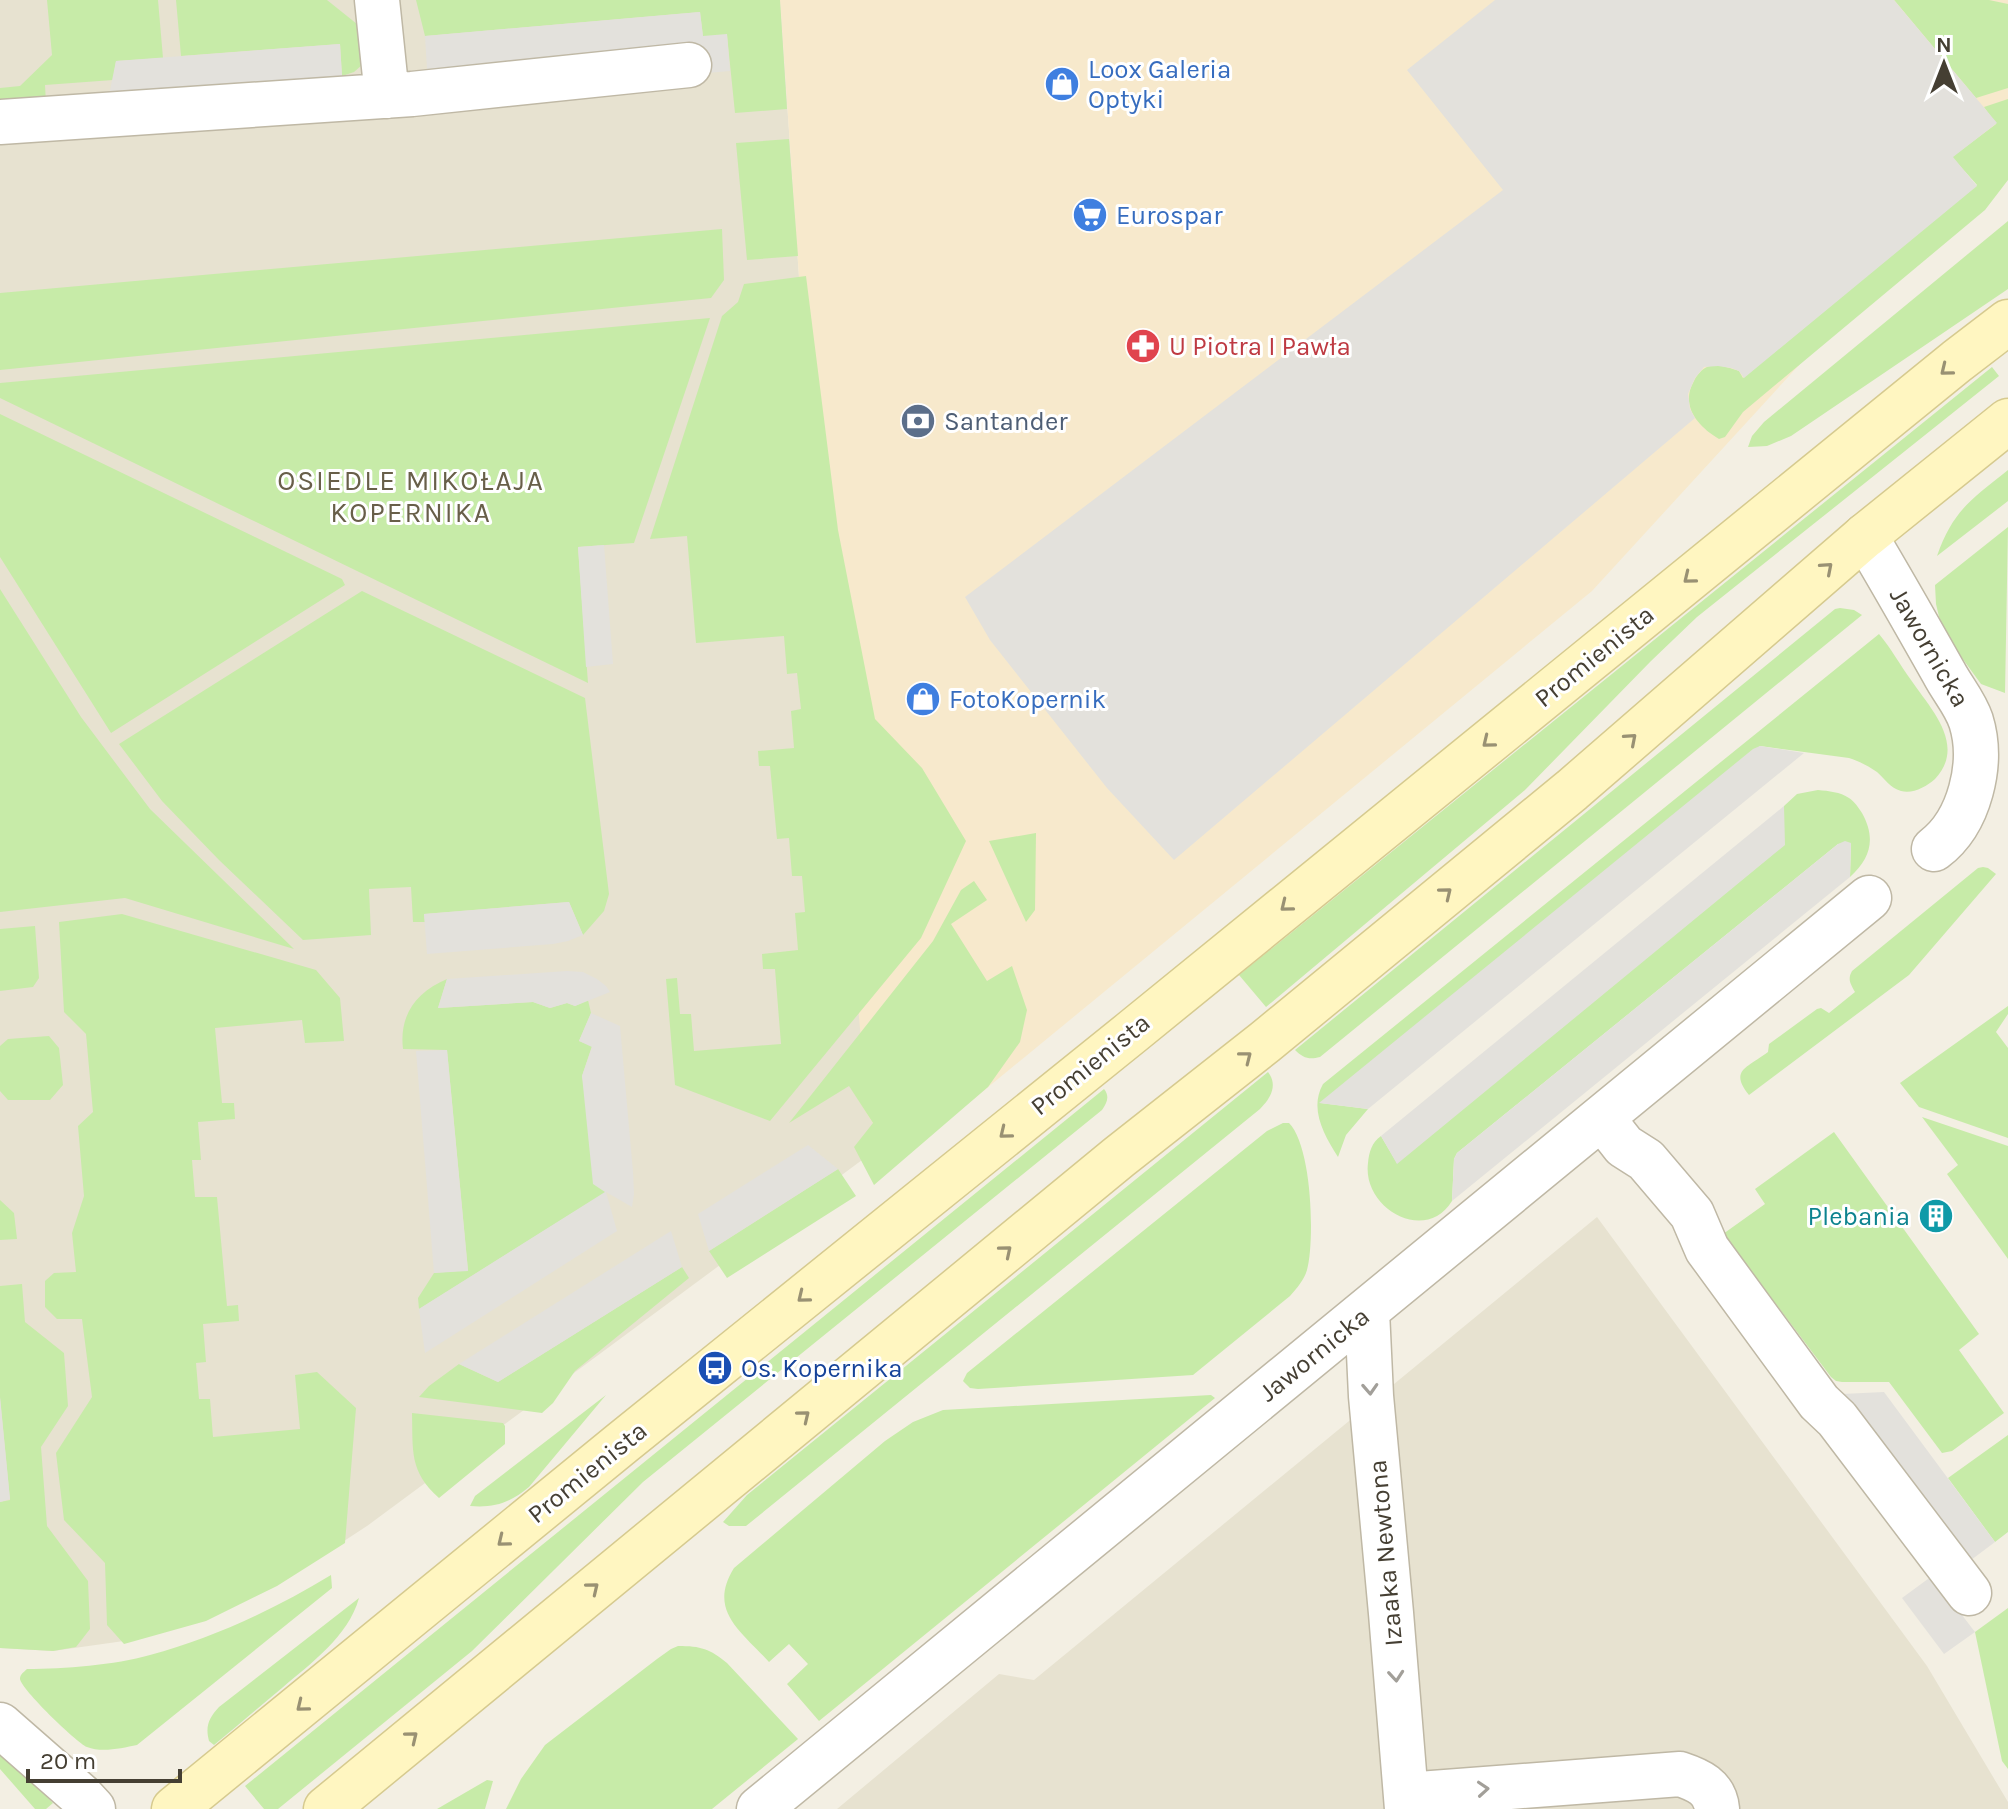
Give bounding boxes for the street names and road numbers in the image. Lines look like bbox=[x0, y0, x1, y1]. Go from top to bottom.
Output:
street label: Jawornicka bbox=[1883, 582, 1976, 713]
street label: Promienista bbox=[1528, 599, 1660, 714]
street label: Promienista bbox=[1024, 1007, 1156, 1122]
street label: Jawornicka bbox=[1253, 1300, 1376, 1408]
street label: Promienista bbox=[521, 1415, 653, 1530]
street label: Izaaka Newtona bbox=[1362, 1458, 1409, 1648]

